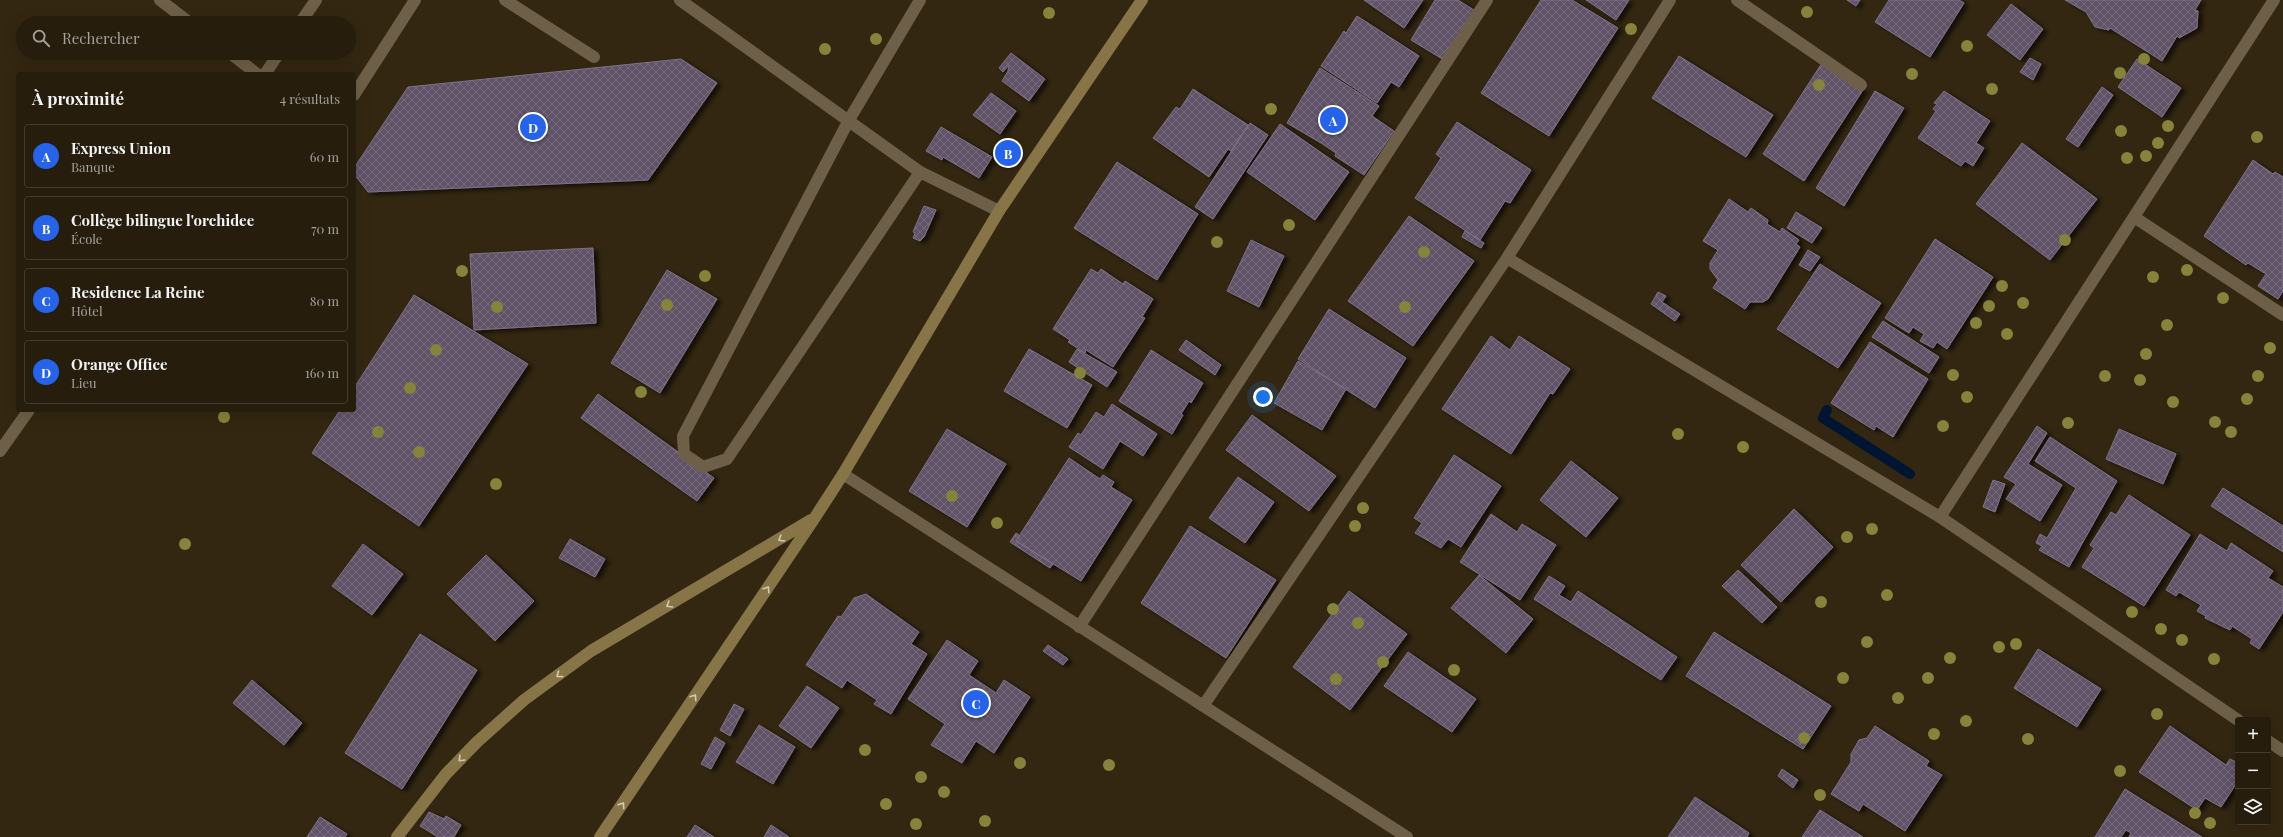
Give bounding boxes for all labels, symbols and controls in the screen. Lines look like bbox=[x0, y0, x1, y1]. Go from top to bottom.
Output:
search box bbox=[16, 16, 356, 60]
icon: search bbox=[30, 27, 52, 49]
text: Rechercher bbox=[62, 28, 140, 48]
text: À proximité bbox=[32, 87, 124, 109]
text: 4 résultats bbox=[280, 90, 340, 107]
pin: A bbox=[1320, 105, 1346, 135]
pin: D bbox=[520, 112, 546, 142]
text: Express Union bbox=[71, 138, 171, 158]
pin: B bbox=[995, 138, 1021, 168]
text: A bbox=[42, 148, 50, 165]
text: 60 m bbox=[310, 148, 339, 165]
text: Banque bbox=[71, 158, 115, 175]
text: Collège bilingue l'orchidee bbox=[71, 210, 254, 230]
text: B bbox=[42, 220, 50, 237]
text: 70 m bbox=[311, 220, 339, 237]
text: École bbox=[71, 230, 102, 247]
text: Residence La Reine bbox=[71, 282, 205, 302]
text: C bbox=[41, 292, 51, 309]
text: 80 m bbox=[310, 292, 339, 309]
text: Hôtel bbox=[71, 302, 103, 319]
text: Orange Office bbox=[71, 354, 168, 374]
text: D bbox=[41, 364, 51, 381]
text: 160 m bbox=[305, 364, 339, 381]
text: Lieu bbox=[71, 374, 97, 391]
your location bbox=[1253, 387, 1273, 407]
one-way arrow bbox=[778, 534, 785, 541]
one-way arrow bbox=[762, 586, 770, 593]
one-way arrow bbox=[666, 600, 673, 608]
one-way arrow bbox=[557, 670, 564, 677]
pin: C bbox=[963, 688, 989, 718]
one-way arrow bbox=[689, 694, 697, 701]
map controls bbox=[2235, 717, 2271, 825]
button: + bbox=[2235, 717, 2271, 753]
button: − bbox=[2235, 753, 2271, 789]
one-way arrow bbox=[458, 754, 465, 762]
button: layers bbox=[2235, 789, 2271, 825]
one-way arrow bbox=[617, 802, 624, 809]

